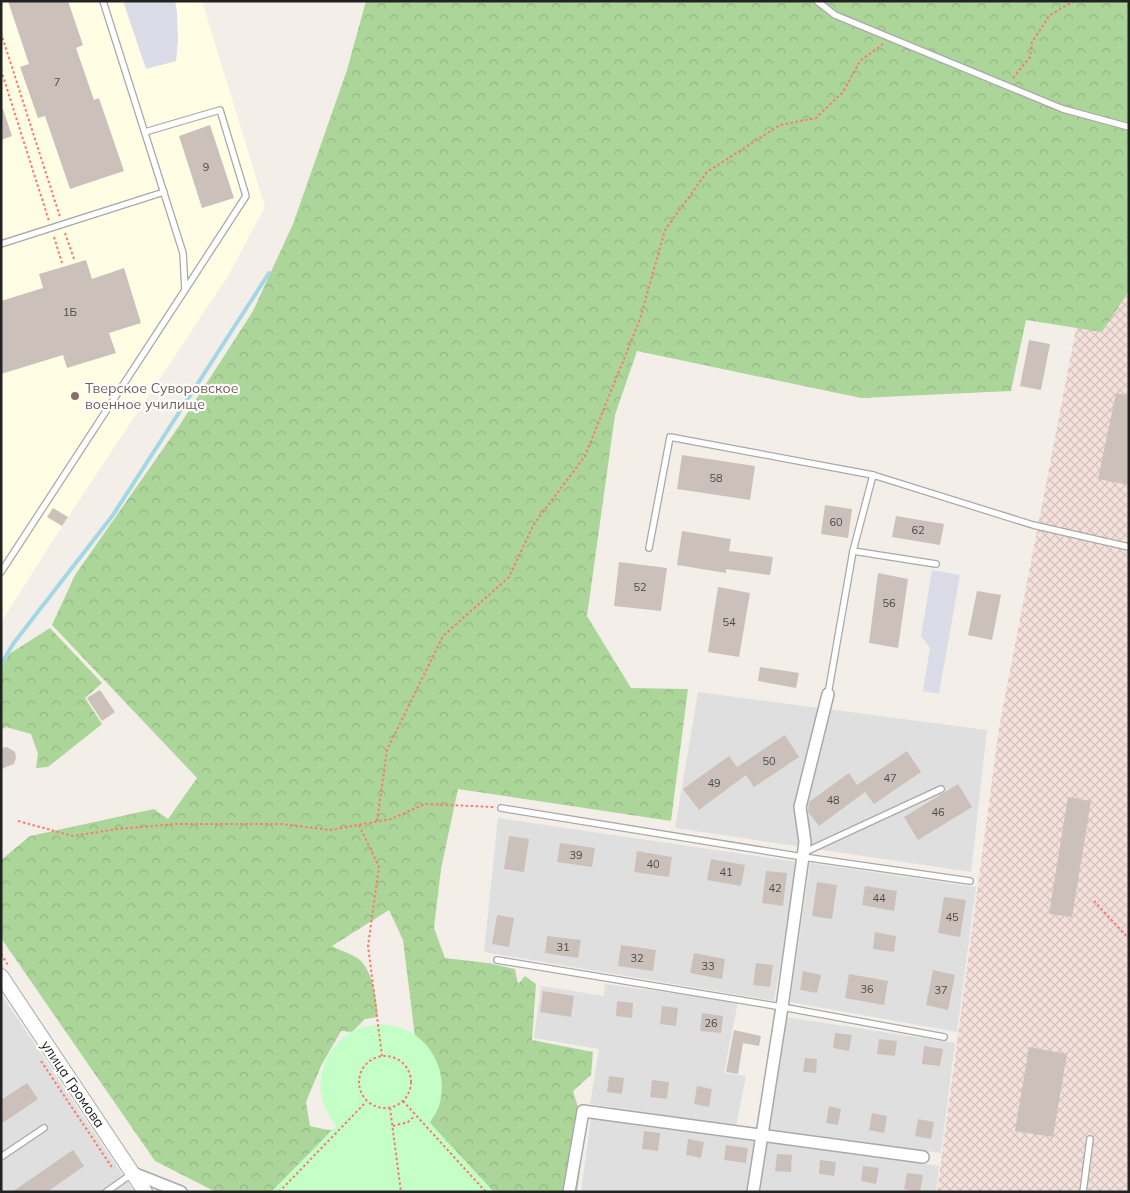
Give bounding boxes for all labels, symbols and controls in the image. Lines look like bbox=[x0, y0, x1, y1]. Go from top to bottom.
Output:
house number: 7 bbox=[54, 75, 60, 89]
house number: 9 bbox=[203, 160, 209, 174]
house number: 1Б bbox=[63, 305, 77, 319]
place label: Тверское Суворовское военное училище bbox=[85, 379, 239, 413]
marker: Тверское Суворовское военное училище bbox=[69, 390, 81, 402]
house number: 58 bbox=[709, 471, 723, 485]
house number: 60 bbox=[829, 515, 843, 529]
house number: 62 bbox=[911, 523, 925, 537]
house number: 52 bbox=[633, 580, 647, 594]
house number: 56 bbox=[882, 596, 896, 610]
house number: 54 bbox=[722, 615, 736, 629]
house number: 50 bbox=[762, 754, 776, 768]
house number: 47 bbox=[883, 771, 897, 785]
house number: 49 bbox=[707, 776, 721, 790]
house number: 48 bbox=[826, 793, 840, 807]
house number: 46 bbox=[931, 805, 945, 819]
house number: 39 bbox=[569, 848, 583, 862]
house number: 40 bbox=[646, 857, 660, 871]
house number: 41 bbox=[719, 865, 733, 879]
house number: 42 bbox=[768, 881, 782, 895]
house number: 44 bbox=[872, 891, 886, 905]
house number: 45 bbox=[945, 910, 959, 924]
house number: 31 bbox=[556, 940, 570, 954]
house number: 32 bbox=[630, 951, 644, 965]
house number: 33 bbox=[701, 959, 715, 973]
house number: 36 bbox=[860, 982, 874, 996]
house number: 37 bbox=[934, 983, 948, 997]
house number: 26 bbox=[704, 1016, 718, 1030]
street label: улица Громова bbox=[37, 1037, 109, 1131]

